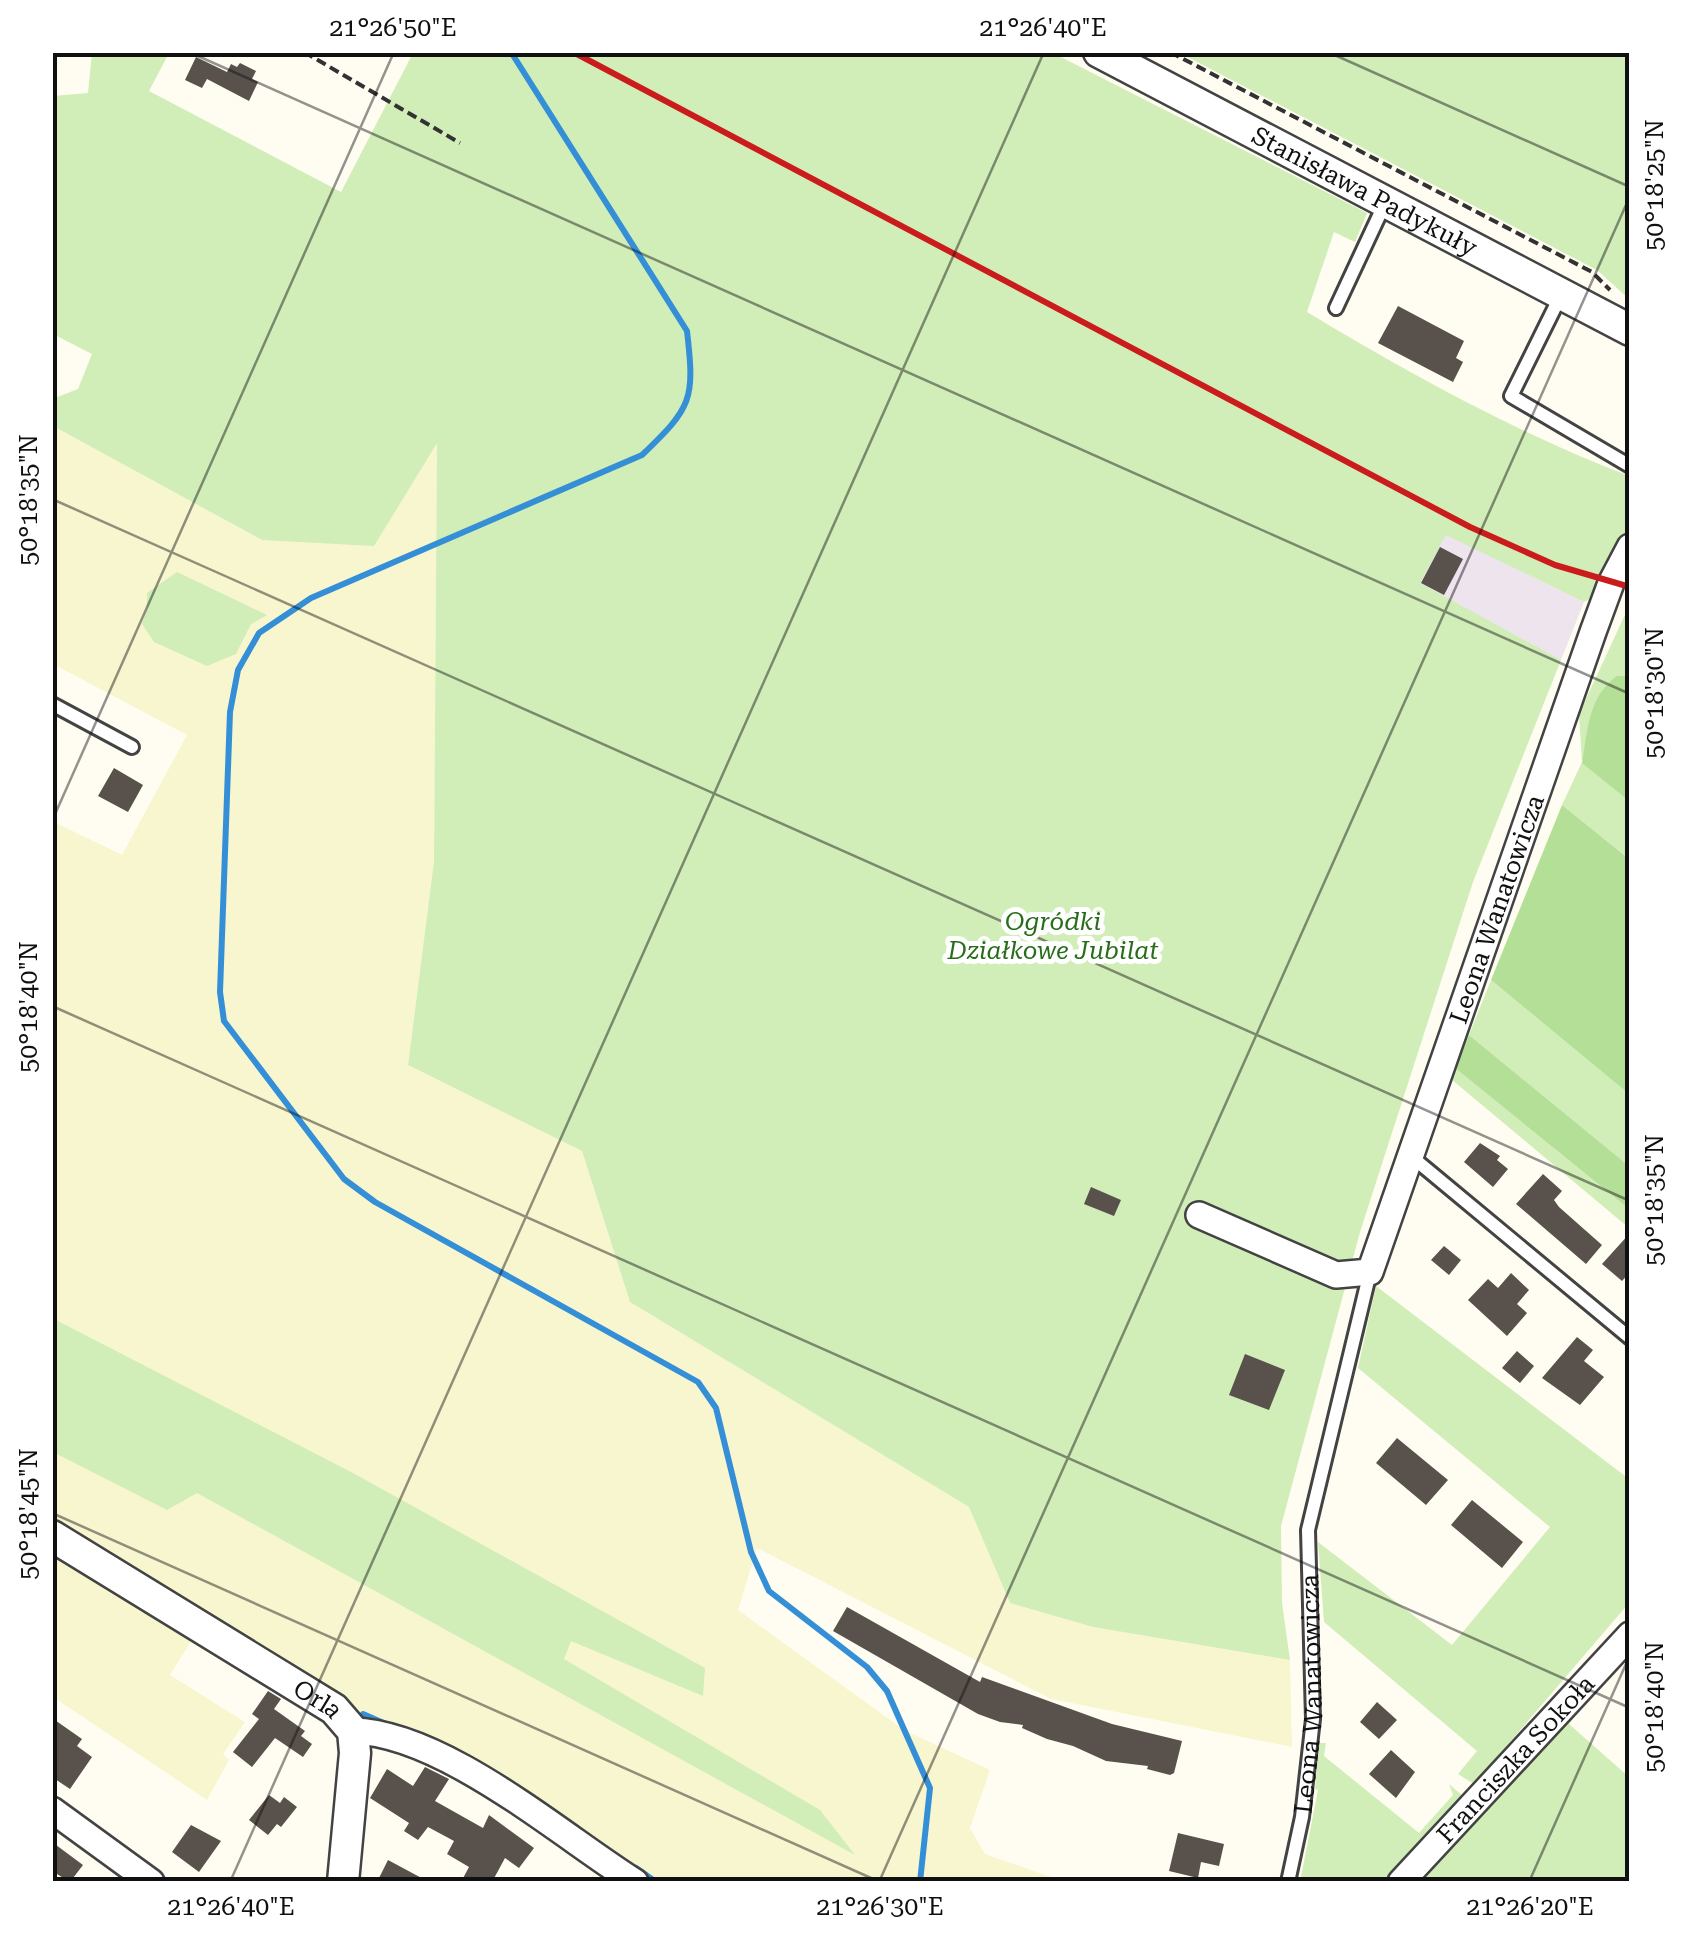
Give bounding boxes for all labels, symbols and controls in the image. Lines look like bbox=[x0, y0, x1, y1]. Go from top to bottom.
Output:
text: 21°26'50"E bbox=[329, 13, 457, 42]
text: 21°26'40"E bbox=[979, 13, 1107, 42]
text: 50°18'25"N bbox=[1640, 119, 1669, 251]
street label: Stanisława Padykuły bbox=[1247, 121, 1482, 263]
text: 50°18'35"N bbox=[14, 434, 43, 566]
text: 50°18'30"N bbox=[1640, 627, 1669, 759]
street label: Leona Wanatowicza bbox=[1444, 791, 1550, 1027]
park label: Ogródki Działkowe Jubilat bbox=[946, 907, 1159, 965]
text: 50°18'40"N bbox=[14, 941, 43, 1073]
text: 50°18'35"N bbox=[1640, 1134, 1669, 1266]
text: 50°18'45"N bbox=[14, 1448, 43, 1580]
street label: Leona Wanatowicza bbox=[1288, 1573, 1329, 1815]
text: 50°18'40"N bbox=[1640, 1641, 1669, 1773]
street label: Franciszka Sokoła bbox=[1431, 1669, 1601, 1849]
street label: Orla bbox=[288, 1674, 349, 1724]
text: 21°26'40"E bbox=[167, 1892, 295, 1921]
text: 21°26'30"E bbox=[816, 1892, 944, 1921]
text: 21°26'20"E bbox=[1466, 1892, 1594, 1921]

